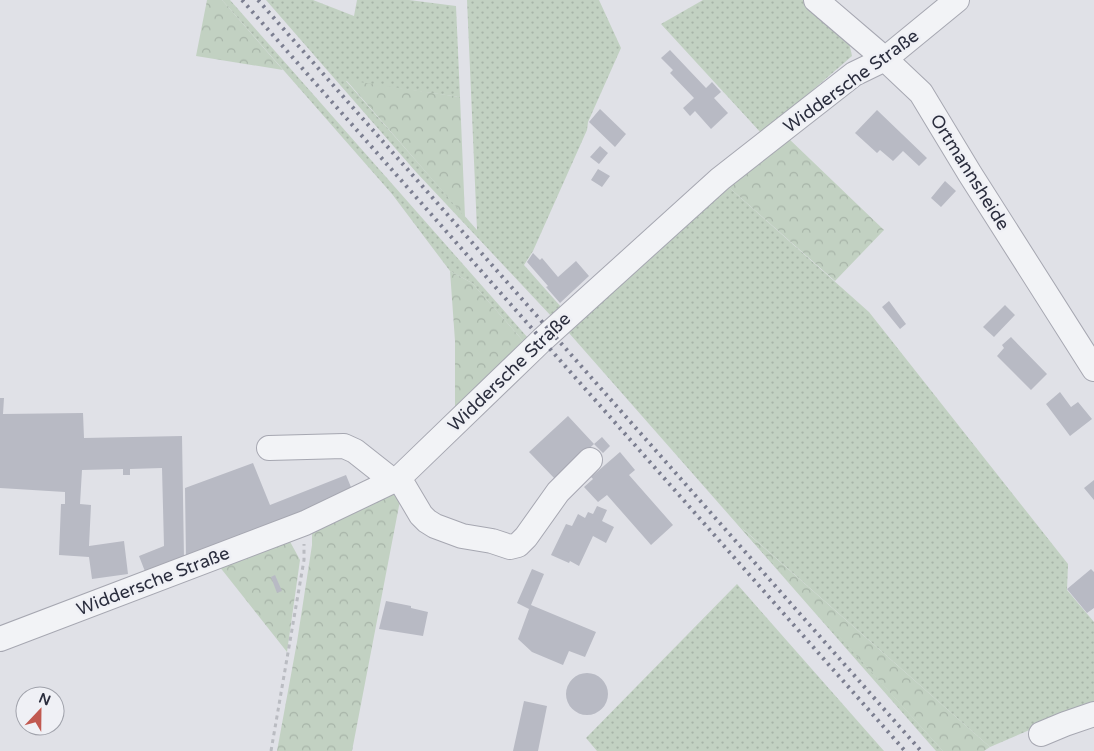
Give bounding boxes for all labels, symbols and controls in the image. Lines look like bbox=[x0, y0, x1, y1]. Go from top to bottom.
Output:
street label: Widdersche Straße bbox=[779, 24, 923, 138]
street label: Ortmannsheide bbox=[926, 110, 1014, 234]
street label: Widdersche Straße bbox=[443, 308, 575, 436]
street label: Widdersche Straße bbox=[73, 542, 233, 620]
north arrow bbox=[15, 686, 65, 736]
text: N bbox=[36, 689, 53, 709]

